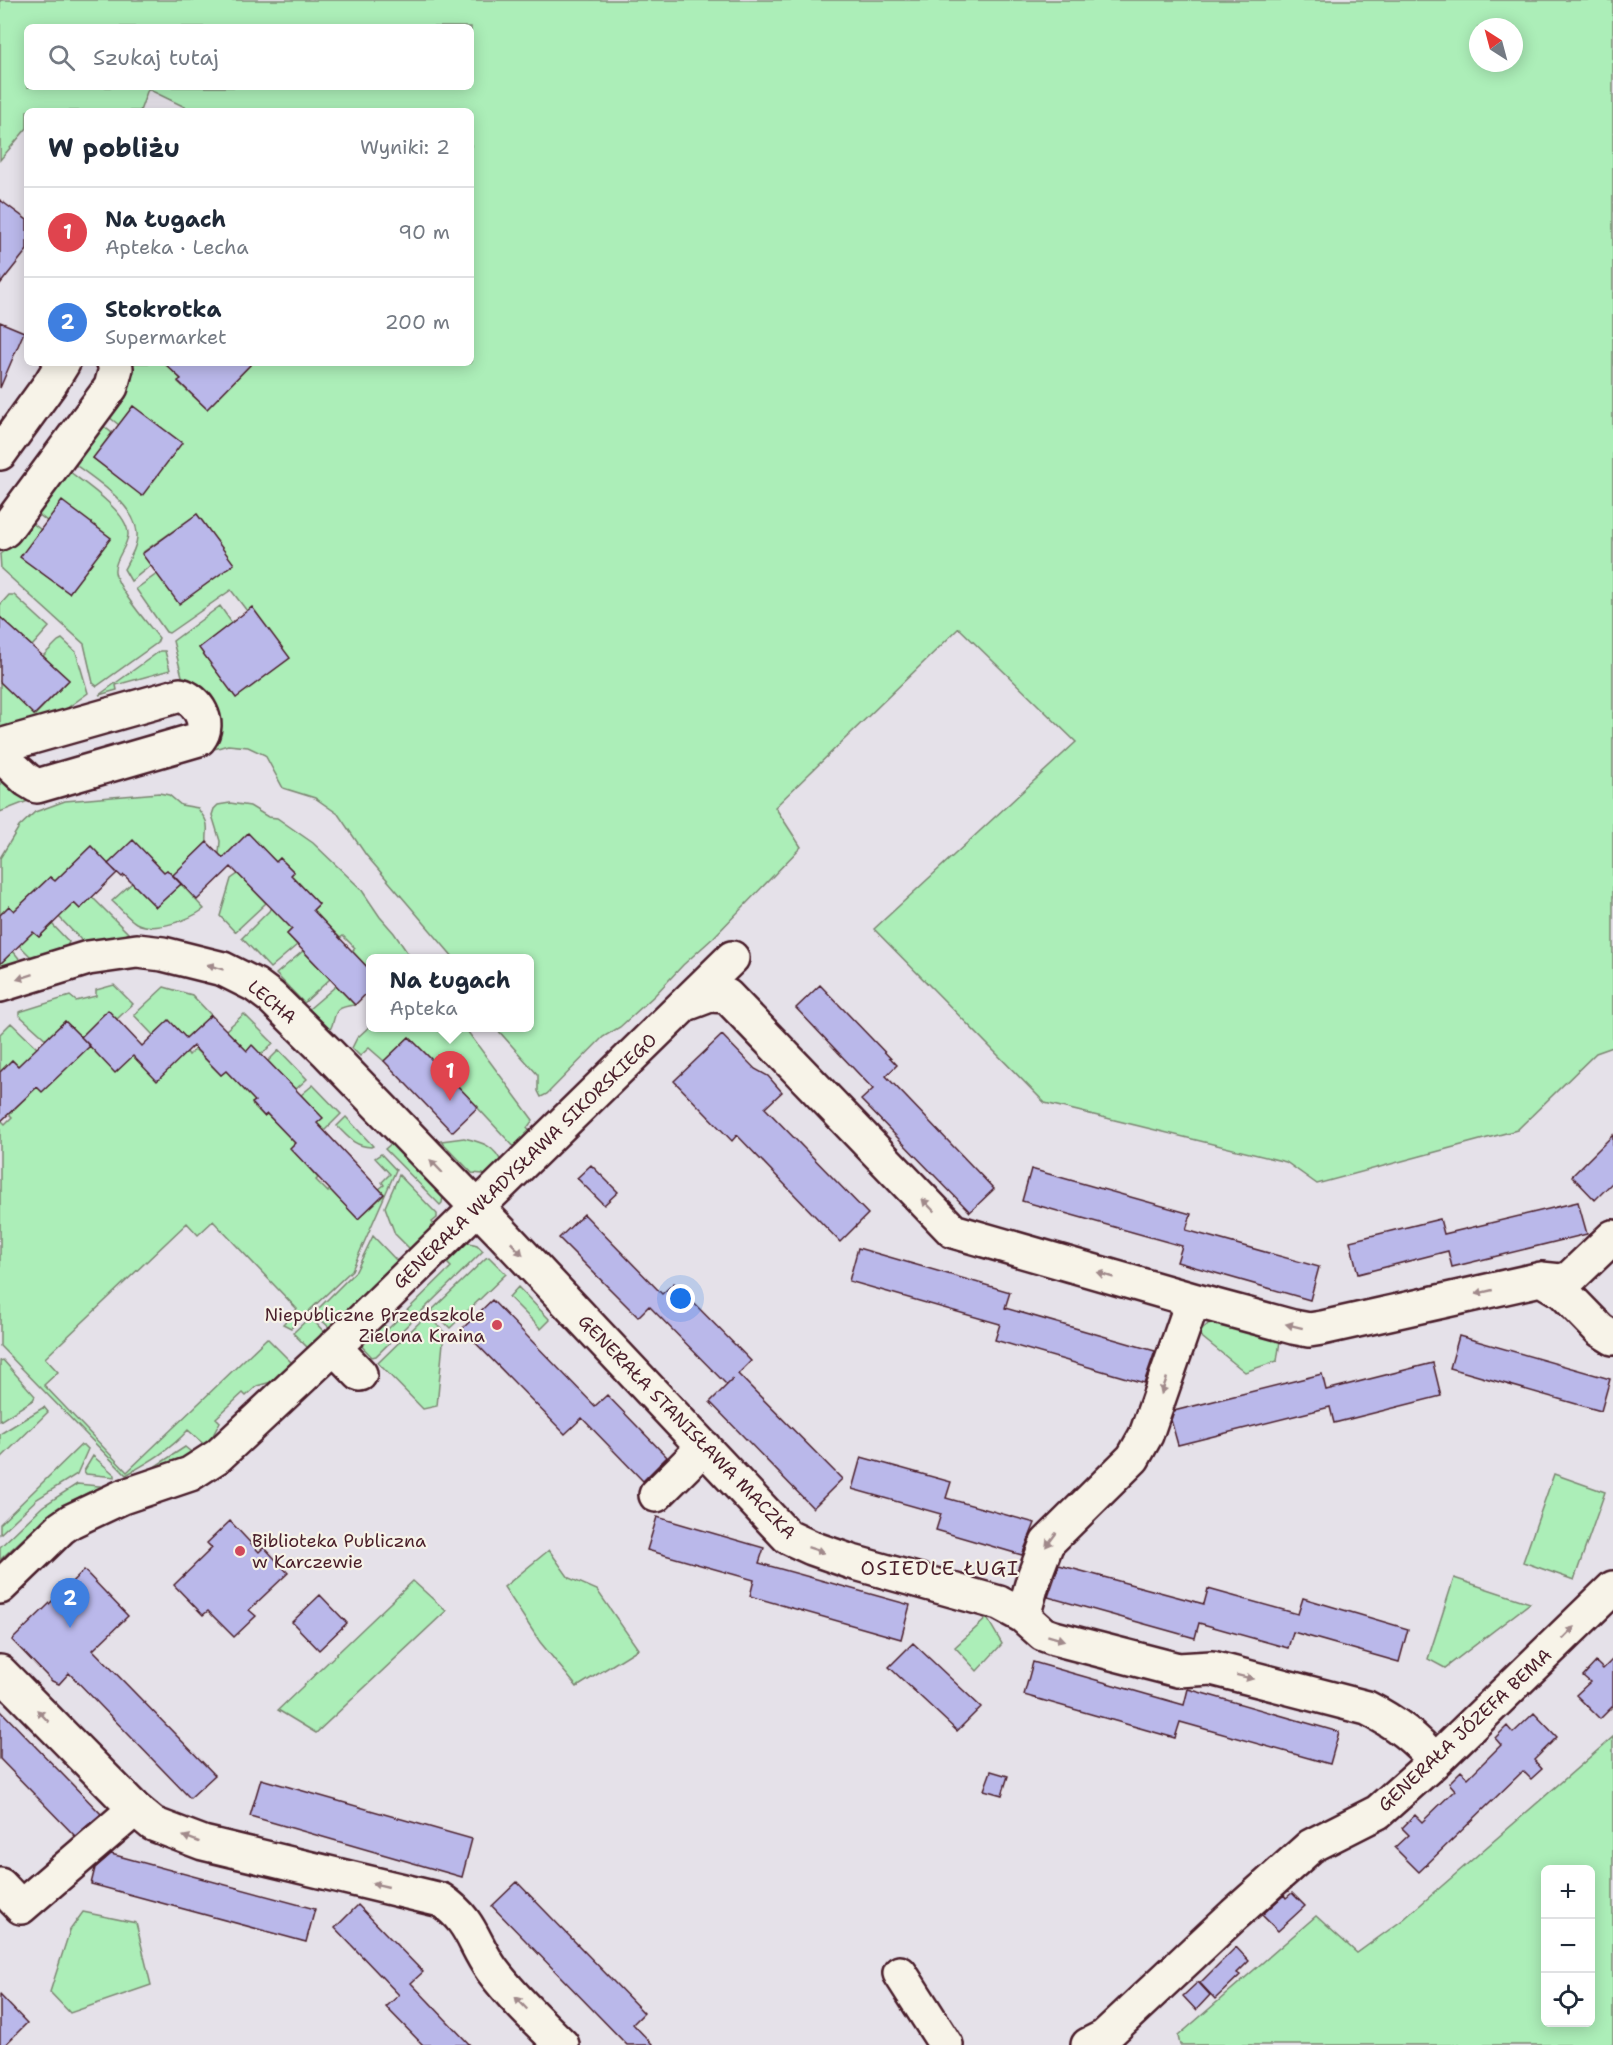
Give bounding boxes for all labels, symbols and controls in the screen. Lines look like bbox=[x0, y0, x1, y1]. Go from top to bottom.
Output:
north arrow bbox=[1469, 18, 1523, 72]
search box bbox=[24, 24, 474, 90]
icon: search bbox=[45, 41, 78, 74]
text: Szukaj tutaj bbox=[93, 43, 219, 72]
text: W pobliżu bbox=[48, 130, 180, 165]
text: Wyniki: 2 bbox=[360, 134, 450, 160]
text: Na Ługach bbox=[105, 205, 226, 234]
text: 1 bbox=[63, 219, 72, 245]
text: 90 m bbox=[398, 219, 450, 245]
text: Apteka · Lecha bbox=[105, 234, 249, 260]
text: Stokrotka bbox=[105, 295, 221, 324]
text: 2 bbox=[61, 309, 75, 335]
text: 200 m bbox=[385, 309, 450, 335]
text: Supermarket bbox=[105, 324, 227, 350]
popup bbox=[366, 954, 534, 1032]
one-way arrow bbox=[205, 962, 223, 971]
text: Na Ługach bbox=[389, 966, 511, 995]
one-way arrow bbox=[16, 973, 34, 982]
street label: LECHA bbox=[243, 975, 301, 1029]
text: Apteka bbox=[389, 995, 458, 1021]
street label: GENERAŁA WŁADYSŁAWA SIKORSKIEGO bbox=[388, 1028, 662, 1294]
pin: 1 bbox=[430, 1052, 470, 1101]
one-way arrow bbox=[429, 1159, 443, 1173]
one-way arrow bbox=[921, 1198, 935, 1213]
one-way arrow bbox=[510, 1242, 524, 1257]
one-way arrow bbox=[1096, 1270, 1114, 1279]
your location bbox=[666, 1284, 695, 1313]
one-way arrow bbox=[1474, 1288, 1493, 1297]
place label: Niepubliczne Przedszkole Zielona Kraina bbox=[264, 1303, 485, 1348]
street label: GENERAŁA STANISŁAWA MACZKA bbox=[573, 1310, 801, 1544]
marker: Niepubliczne Przedszkole Zielona Kraina bbox=[490, 1318, 504, 1332]
one-way arrow bbox=[1284, 1321, 1303, 1331]
one-way arrow bbox=[1159, 1377, 1169, 1395]
place label: Biblioteka Publiczna w Karczewie bbox=[252, 1529, 426, 1574]
one-way arrow bbox=[1045, 1533, 1057, 1548]
marker: Biblioteka Publiczna w Karczewie bbox=[233, 1544, 247, 1558]
one-way arrow bbox=[807, 1545, 825, 1555]
district label: OSIEDLE ŁUGI bbox=[861, 1555, 1019, 1581]
pin: 2 bbox=[50, 1578, 90, 1628]
one-way arrow bbox=[1560, 1626, 1574, 1640]
one-way arrow bbox=[1047, 1634, 1065, 1643]
street label: GENERAŁA JÓZEFA BEMA bbox=[1373, 1643, 1557, 1817]
one-way arrow bbox=[1237, 1673, 1255, 1682]
one-way arrow bbox=[36, 1708, 50, 1723]
one-way arrow bbox=[182, 1833, 200, 1843]
map controls bbox=[1541, 1865, 1595, 2027]
button: + bbox=[1541, 1865, 1595, 1919]
one-way arrow bbox=[371, 1879, 389, 1889]
button: − bbox=[1541, 1919, 1595, 1973]
button: locate bbox=[1541, 1973, 1595, 2027]
one-way arrow bbox=[515, 1996, 529, 2010]

